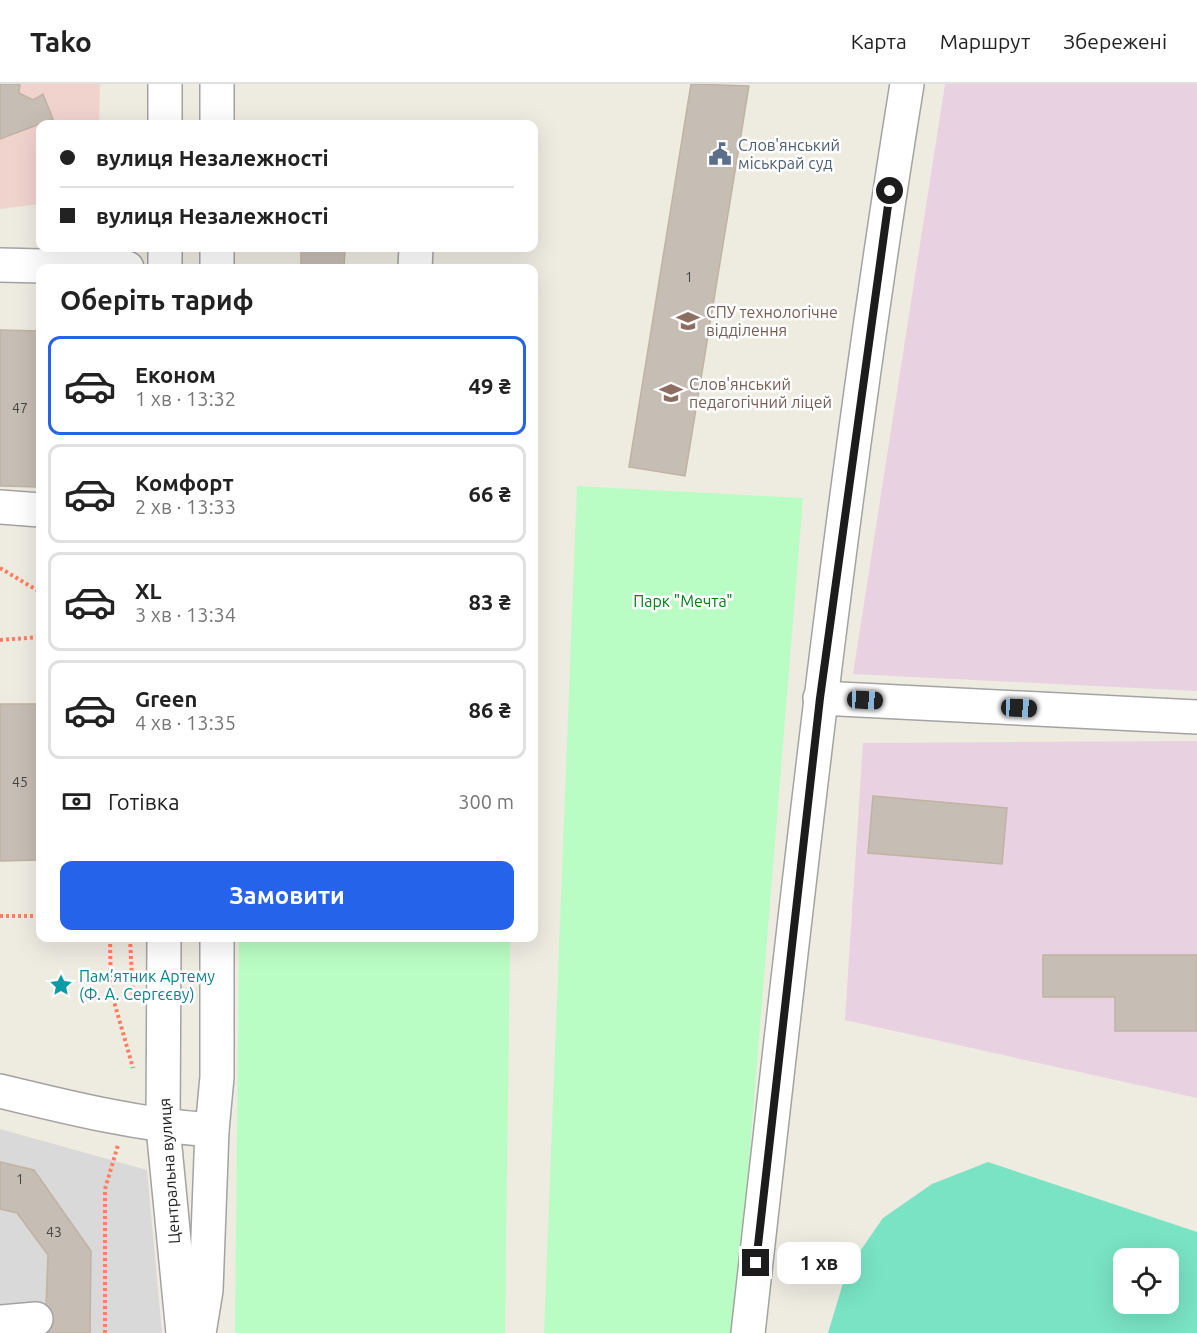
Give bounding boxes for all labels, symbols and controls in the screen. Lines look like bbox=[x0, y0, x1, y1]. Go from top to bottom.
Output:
text: Tako bbox=[30, 26, 92, 57]
text: Карта bbox=[851, 29, 907, 53]
text: Маршрут bbox=[940, 29, 1030, 53]
text: Збережені bbox=[1063, 29, 1167, 53]
place label: Слов'янський міськрай суд bbox=[738, 136, 840, 172]
public building icon: Слов'янський міськрай суд bbox=[707, 141, 733, 167]
text: вулиця Незалежності bbox=[96, 145, 329, 170]
route start bbox=[876, 177, 903, 204]
text: вулиця Незалежності bbox=[96, 203, 329, 228]
house number: 1 bbox=[685, 269, 693, 285]
text: Оберіть тариф bbox=[60, 285, 254, 315]
place label: СПУ технологічне відділення bbox=[706, 303, 838, 339]
school or university icon: СПУ технологічне відділення bbox=[675, 308, 701, 334]
icon: car bbox=[63, 359, 117, 413]
text: Економ bbox=[135, 362, 216, 387]
text: 49 ₴ bbox=[469, 373, 511, 398]
place label: Слов'янський педагогічний ліцей bbox=[689, 375, 832, 411]
school or university icon: Слов'янський педагогічний ліцей bbox=[658, 380, 684, 406]
text: 1 хв · 13:32 bbox=[135, 387, 236, 410]
house number: 47 bbox=[12, 400, 28, 416]
icon: car bbox=[63, 467, 117, 521]
text: Комфорт bbox=[135, 470, 234, 495]
text: 66 ₴ bbox=[469, 481, 511, 506]
text: 2 хв · 13:33 bbox=[135, 495, 236, 518]
icon: car bbox=[63, 575, 117, 629]
text: XL bbox=[135, 578, 162, 603]
text: 83 ₴ bbox=[469, 589, 511, 614]
park label: Парк "Мечта" bbox=[633, 592, 733, 610]
text: 3 хв · 13:34 bbox=[135, 603, 236, 626]
icon: car bbox=[63, 683, 117, 737]
text: Green bbox=[135, 686, 197, 711]
car bbox=[847, 690, 883, 710]
text: 86 ₴ bbox=[469, 697, 511, 722]
car bbox=[1001, 698, 1037, 718]
text: 4 хв · 13:35 bbox=[135, 711, 236, 734]
house number: 45 bbox=[12, 774, 28, 790]
icon: cash bbox=[60, 785, 93, 818]
text: Готівка bbox=[108, 789, 179, 814]
text: 300 m bbox=[458, 790, 514, 813]
button: Замовити bbox=[60, 861, 514, 930]
place label: Пам’ятник Артему (Ф. А. Сергєєву) bbox=[79, 967, 215, 1004]
place icon: Пам’ятник Артему (Ф. А. Сергєєву) bbox=[48, 972, 74, 998]
street label: Центральна вулиця bbox=[155, 1098, 183, 1244]
house number: 1 bbox=[16, 1171, 24, 1187]
house number: 43 bbox=[46, 1224, 62, 1240]
callout: 1 хв bbox=[777, 1242, 861, 1284]
map controls bbox=[1113, 1248, 1179, 1314]
button: locate bbox=[1113, 1248, 1179, 1314]
route end bbox=[742, 1249, 769, 1276]
text: 1 хв bbox=[800, 1251, 838, 1274]

